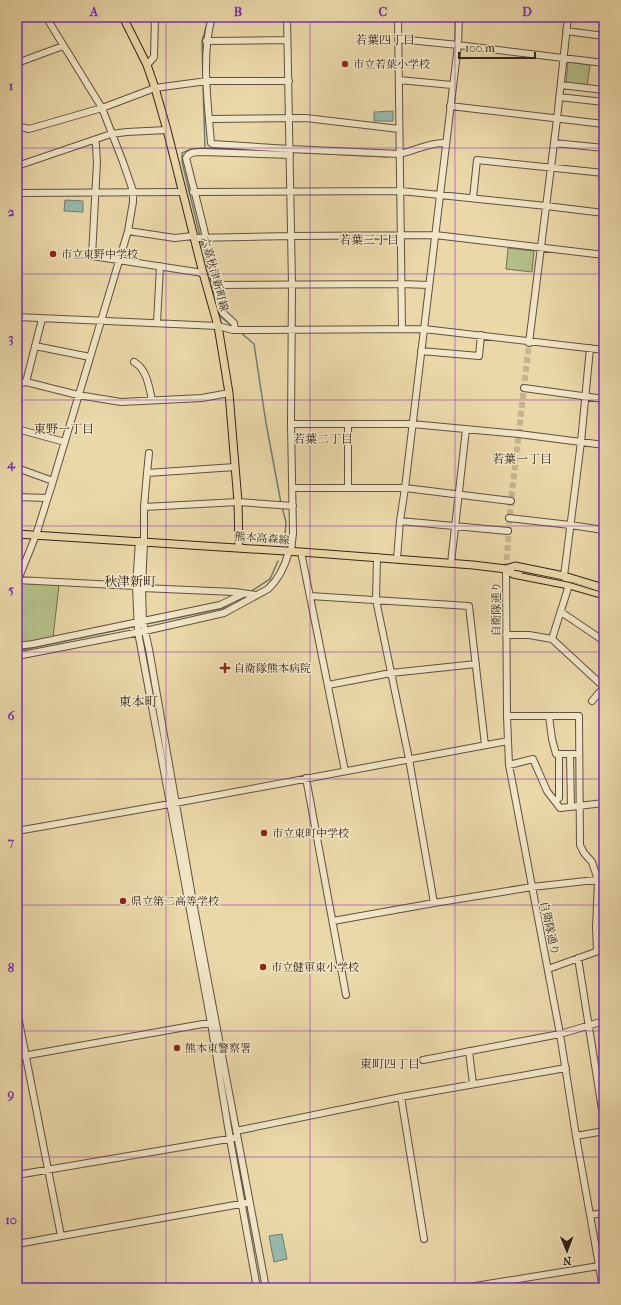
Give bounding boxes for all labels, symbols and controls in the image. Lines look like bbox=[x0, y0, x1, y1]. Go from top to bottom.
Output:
text: A bbox=[89, 4, 99, 19]
text: B bbox=[234, 4, 243, 19]
text: C bbox=[379, 4, 388, 19]
text: D bbox=[522, 4, 532, 19]
district label: 若葉四丁目 bbox=[355, 33, 415, 47]
scale bar bbox=[459, 34, 535, 60]
text: 100 m bbox=[465, 41, 495, 55]
place label: 市立若葉小学校 bbox=[353, 58, 430, 71]
marker: 市立若葉小学校 bbox=[340, 59, 350, 69]
text: 1 bbox=[9, 78, 14, 93]
text: 2 bbox=[8, 204, 15, 219]
district label: 若葉三丁目 bbox=[339, 233, 399, 247]
street label: 六嘉秋津新町線 bbox=[198, 235, 231, 313]
place label: 市立東野中学校 bbox=[61, 248, 138, 261]
marker: 市立東野中学校 bbox=[48, 249, 58, 259]
text: 3 bbox=[8, 330, 14, 346]
district label: 東野一丁目 bbox=[34, 422, 94, 436]
district label: 若葉二丁目 bbox=[293, 432, 353, 446]
district label: 若葉一丁目 bbox=[492, 452, 552, 466]
text: 4 bbox=[6, 456, 16, 472]
street label: 熊本高森線 bbox=[234, 530, 290, 547]
district label: 秋津新町 bbox=[104, 574, 156, 589]
text: 5 bbox=[8, 582, 14, 597]
street label: 自衛隊通り bbox=[490, 582, 503, 637]
marker: 自衛隊熊本病院 bbox=[219, 662, 231, 674]
place label: 自衛隊熊本病院 bbox=[234, 662, 311, 675]
district label: 東本町 bbox=[118, 694, 158, 709]
text: 6 bbox=[7, 708, 15, 723]
place label: 市立東町中学校 bbox=[272, 827, 349, 840]
marker: 市立東町中学校 bbox=[259, 828, 269, 838]
text: 7 bbox=[7, 834, 15, 849]
place label: 県立第二高等学校 bbox=[131, 895, 219, 908]
marker: 県立第二高等学校 bbox=[118, 896, 128, 906]
street label: 自衛隊通り bbox=[537, 900, 562, 956]
text: 8 bbox=[8, 960, 15, 975]
place label: 市立健軍東小学校 bbox=[271, 961, 359, 974]
marker: 市立健軍東小学校 bbox=[258, 962, 268, 972]
place label: 熊本東警察署 bbox=[185, 1042, 251, 1055]
marker: 熊本東警察署 bbox=[172, 1043, 182, 1053]
district label: 東町四丁目 bbox=[360, 1057, 420, 1071]
text: 9 bbox=[7, 1086, 15, 1102]
text: 10 bbox=[5, 1212, 17, 1227]
north arrow bbox=[547, 1231, 587, 1271]
text: N bbox=[562, 1254, 571, 1267]

